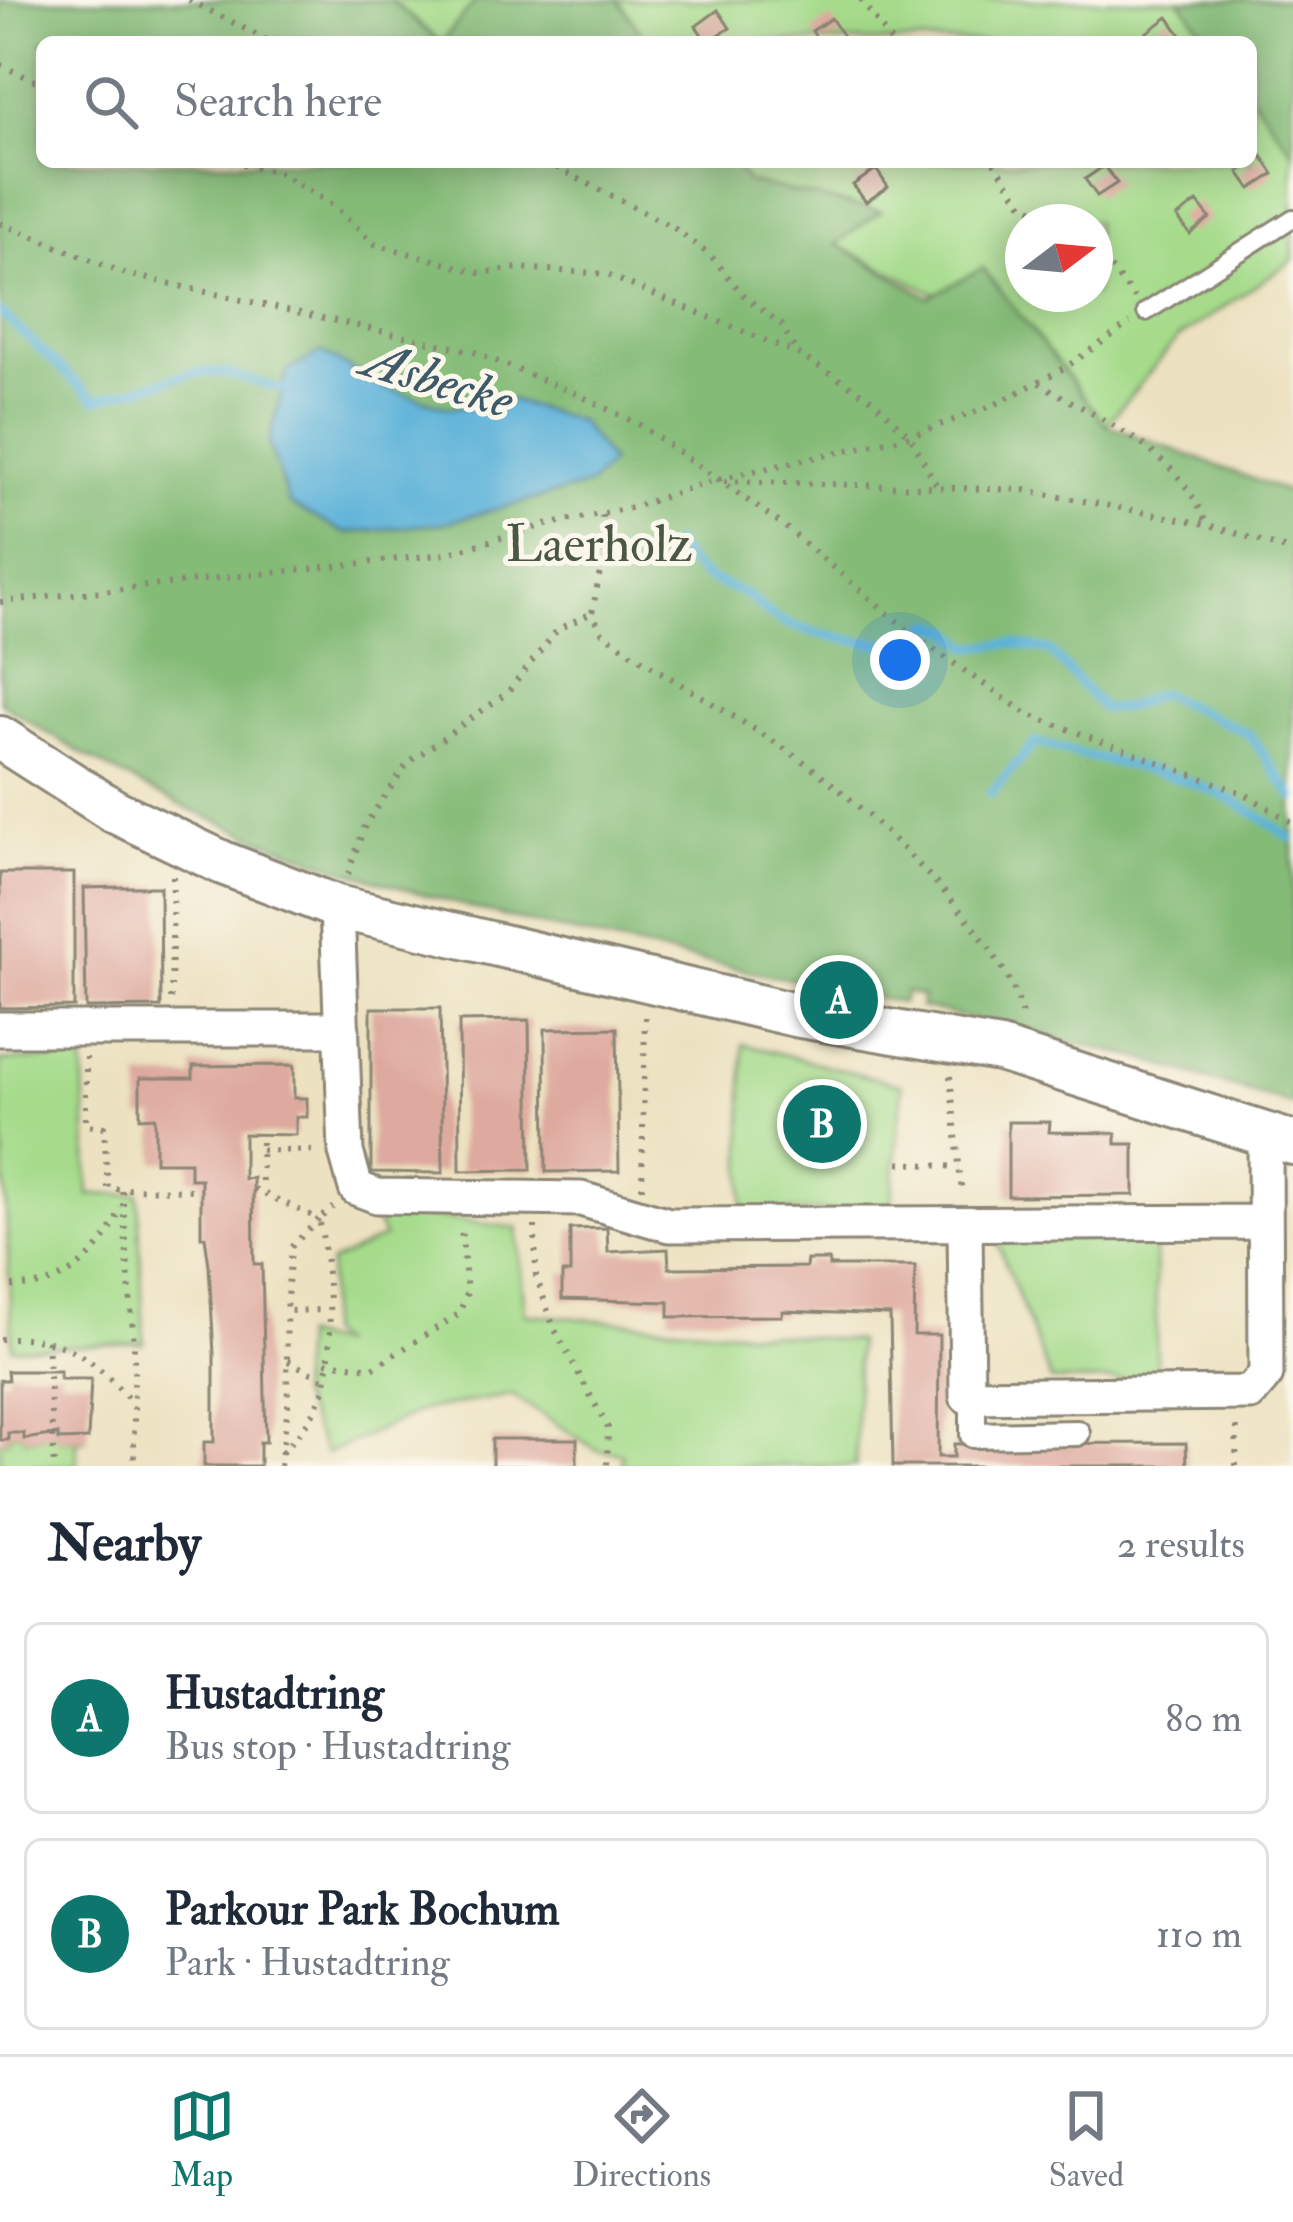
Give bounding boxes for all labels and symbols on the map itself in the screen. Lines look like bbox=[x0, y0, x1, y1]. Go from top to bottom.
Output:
north arrow bbox=[1005, 204, 1113, 312]
water label: Asbecke bbox=[350, 324, 522, 435]
park label: Laerholz bbox=[506, 513, 692, 577]
your location bbox=[870, 630, 930, 690]
pin: A bbox=[800, 955, 878, 1045]
pin: B bbox=[783, 1079, 861, 1169]

